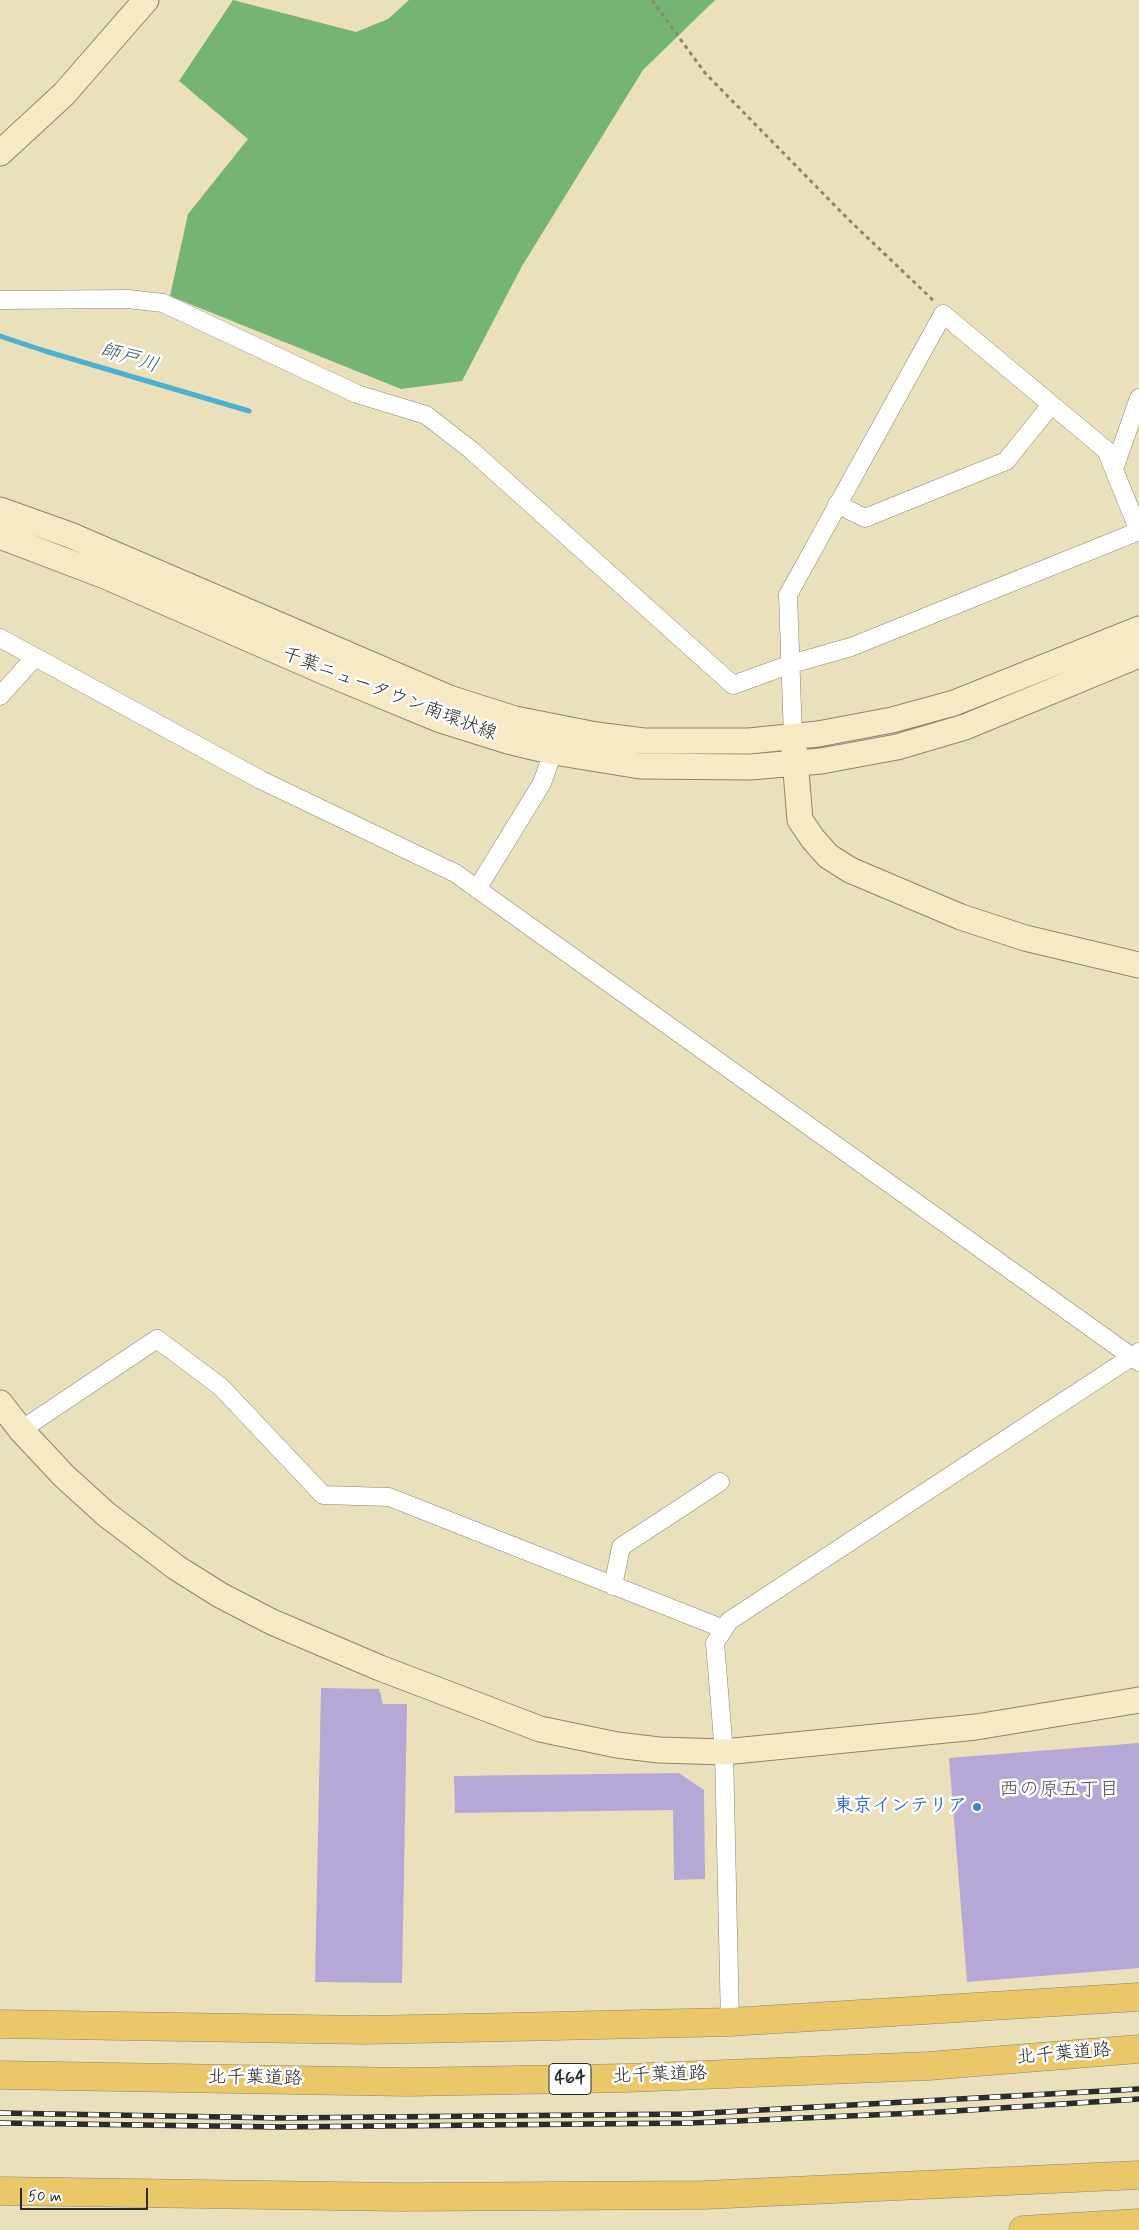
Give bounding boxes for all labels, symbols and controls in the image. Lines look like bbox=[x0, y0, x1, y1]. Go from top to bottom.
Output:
water label: 師戸川 bbox=[97, 339, 161, 379]
street label: 千葉ニュータウン南環状線 bbox=[278, 644, 500, 746]
district label: 西の原五丁目 bbox=[999, 1779, 1119, 1803]
place label: 東京インテリア bbox=[834, 1796, 967, 1818]
marker: 東京インテリア bbox=[971, 1801, 983, 1813]
street label: 北千葉道路 bbox=[1016, 2040, 1112, 2070]
street label: 北千葉道路 bbox=[612, 2063, 708, 2089]
road number: 464 bbox=[549, 2064, 591, 2094]
street label: 北千葉道路 bbox=[207, 2067, 303, 2091]
scale bar bbox=[22, 2178, 150, 2210]
text: 50 m bbox=[28, 2187, 62, 2207]

